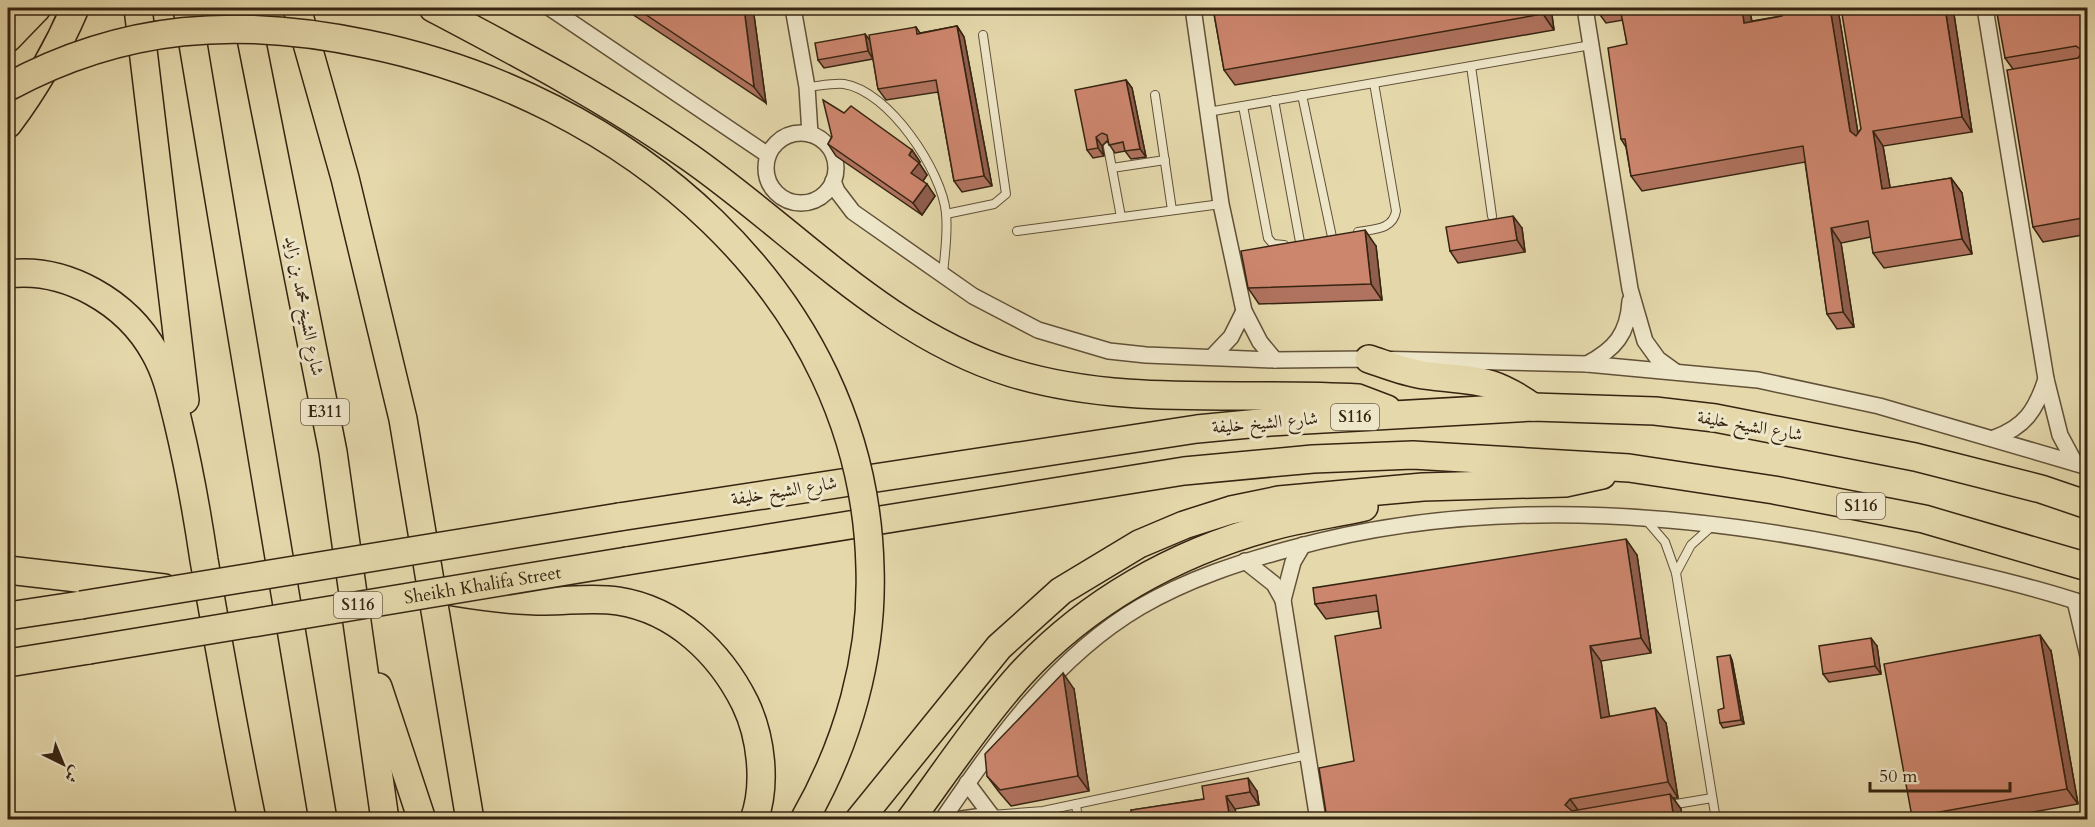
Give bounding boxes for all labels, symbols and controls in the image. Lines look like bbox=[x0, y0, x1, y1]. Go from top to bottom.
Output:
street label: شارع الشيخ محمد بن زايد bbox=[275, 234, 330, 378]
road number: E311 bbox=[301, 399, 349, 425]
road number: S116 bbox=[1331, 404, 1379, 430]
street label: شارع الشيخ خليفة bbox=[1695, 404, 1805, 451]
street label: شارع الشيخ خليفة bbox=[1211, 406, 1319, 443]
street label: شارع الشيخ خليفة bbox=[729, 470, 839, 515]
road number: S116 bbox=[1837, 493, 1885, 519]
street label: Sheikh Khalifa Street bbox=[402, 560, 563, 610]
road number: S116 bbox=[334, 592, 382, 618]
north arrow bbox=[33, 734, 93, 794]
scale bar bbox=[1870, 755, 2010, 793]
text: ش bbox=[59, 761, 86, 788]
text: 50 m bbox=[1879, 764, 1918, 789]

